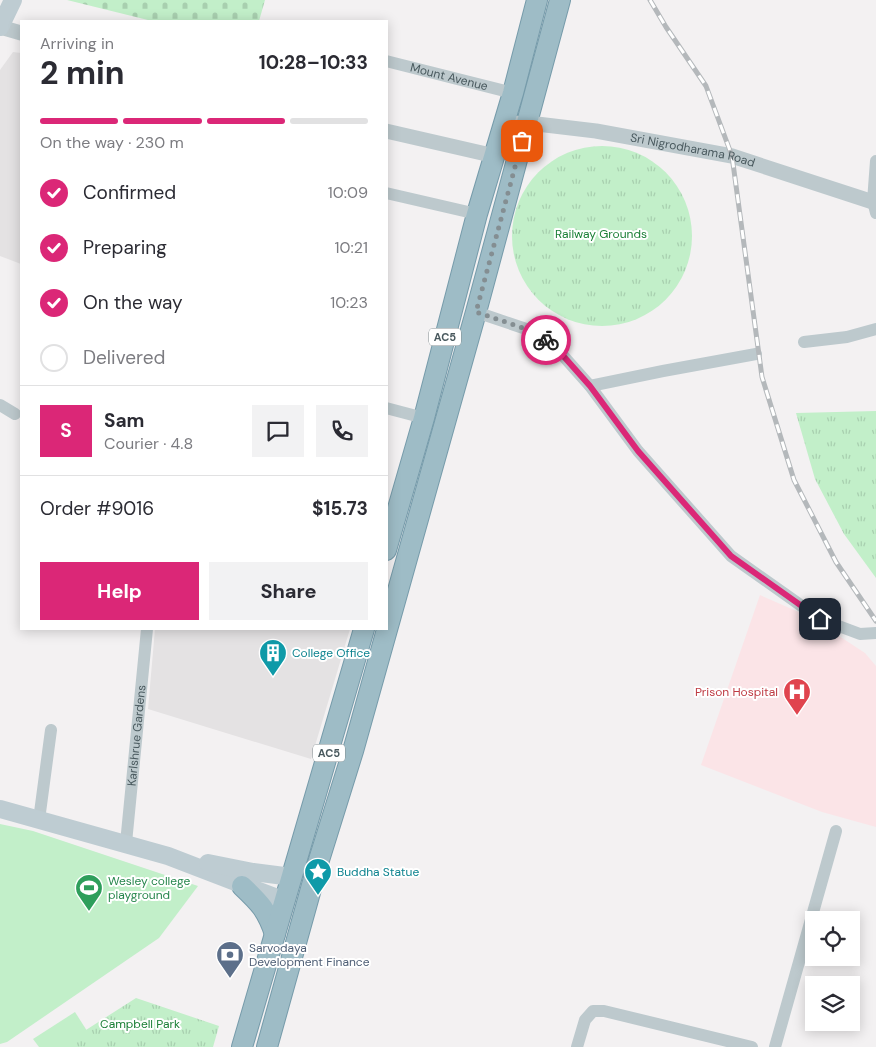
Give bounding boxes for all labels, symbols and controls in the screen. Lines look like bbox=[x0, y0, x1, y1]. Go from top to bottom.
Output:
text: Arriving in bbox=[40, 33, 114, 54]
text: 10:28–10:33 bbox=[259, 50, 368, 75]
text: 2 min bbox=[40, 52, 125, 94]
street label: Mount Avenue bbox=[408, 59, 490, 94]
pin bbox=[501, 120, 543, 162]
icon: bag bbox=[508, 127, 536, 155]
street label: Sri Nigrodharama Road bbox=[629, 129, 757, 171]
text: On the way · 230 m bbox=[40, 132, 184, 153]
icon: check bbox=[40, 179, 68, 207]
text: Confirmed bbox=[83, 180, 176, 205]
text: 10:09 bbox=[328, 182, 368, 203]
park label: Railway Grounds bbox=[555, 226, 647, 242]
icon: check bbox=[40, 234, 68, 262]
text: Preparing bbox=[83, 235, 167, 260]
text: 10:21 bbox=[335, 237, 368, 258]
icon: check bbox=[40, 289, 68, 317]
text: On the way bbox=[83, 290, 183, 315]
text: 10:23 bbox=[330, 292, 368, 313]
courier bbox=[521, 315, 571, 365]
icon: bike bbox=[532, 326, 560, 354]
road number: AC5 bbox=[429, 328, 461, 346]
text: Delivered bbox=[83, 345, 165, 370]
button: chat bbox=[252, 405, 304, 457]
button: phone bbox=[316, 405, 368, 457]
text: Sam bbox=[104, 408, 145, 433]
text: S bbox=[60, 418, 72, 443]
text: Courier · 4.8 bbox=[104, 433, 193, 454]
text: Order #9016 bbox=[40, 496, 154, 521]
text: $15.73 bbox=[312, 496, 368, 521]
button: Help bbox=[40, 562, 199, 620]
button: Share bbox=[209, 562, 368, 620]
pin bbox=[799, 598, 841, 640]
icon: home bbox=[806, 605, 834, 633]
building icon: College Office bbox=[258, 638, 288, 677]
place label: College Office bbox=[292, 645, 370, 661]
hospital icon: Prison Hospital bbox=[782, 677, 812, 716]
street label: Karlshrue Gardens bbox=[124, 684, 149, 787]
place label: Prison Hospital bbox=[695, 684, 778, 700]
road number: AC5 bbox=[313, 744, 345, 761]
place icon: Buddha Statue bbox=[303, 857, 333, 896]
place label: Buddha Statue bbox=[337, 864, 419, 880]
sports icon: Wesley college playground bbox=[74, 873, 104, 912]
place label: Wesley college playground bbox=[108, 873, 191, 903]
map controls bbox=[805, 911, 860, 1031]
button: locate bbox=[805, 911, 860, 966]
bank icon: Sarvodaya Development Finance bbox=[215, 940, 245, 979]
place label: Sarvodaya Development Finance bbox=[249, 940, 370, 970]
button: layers bbox=[805, 976, 860, 1031]
park label: Campbell Park bbox=[100, 1016, 180, 1032]

